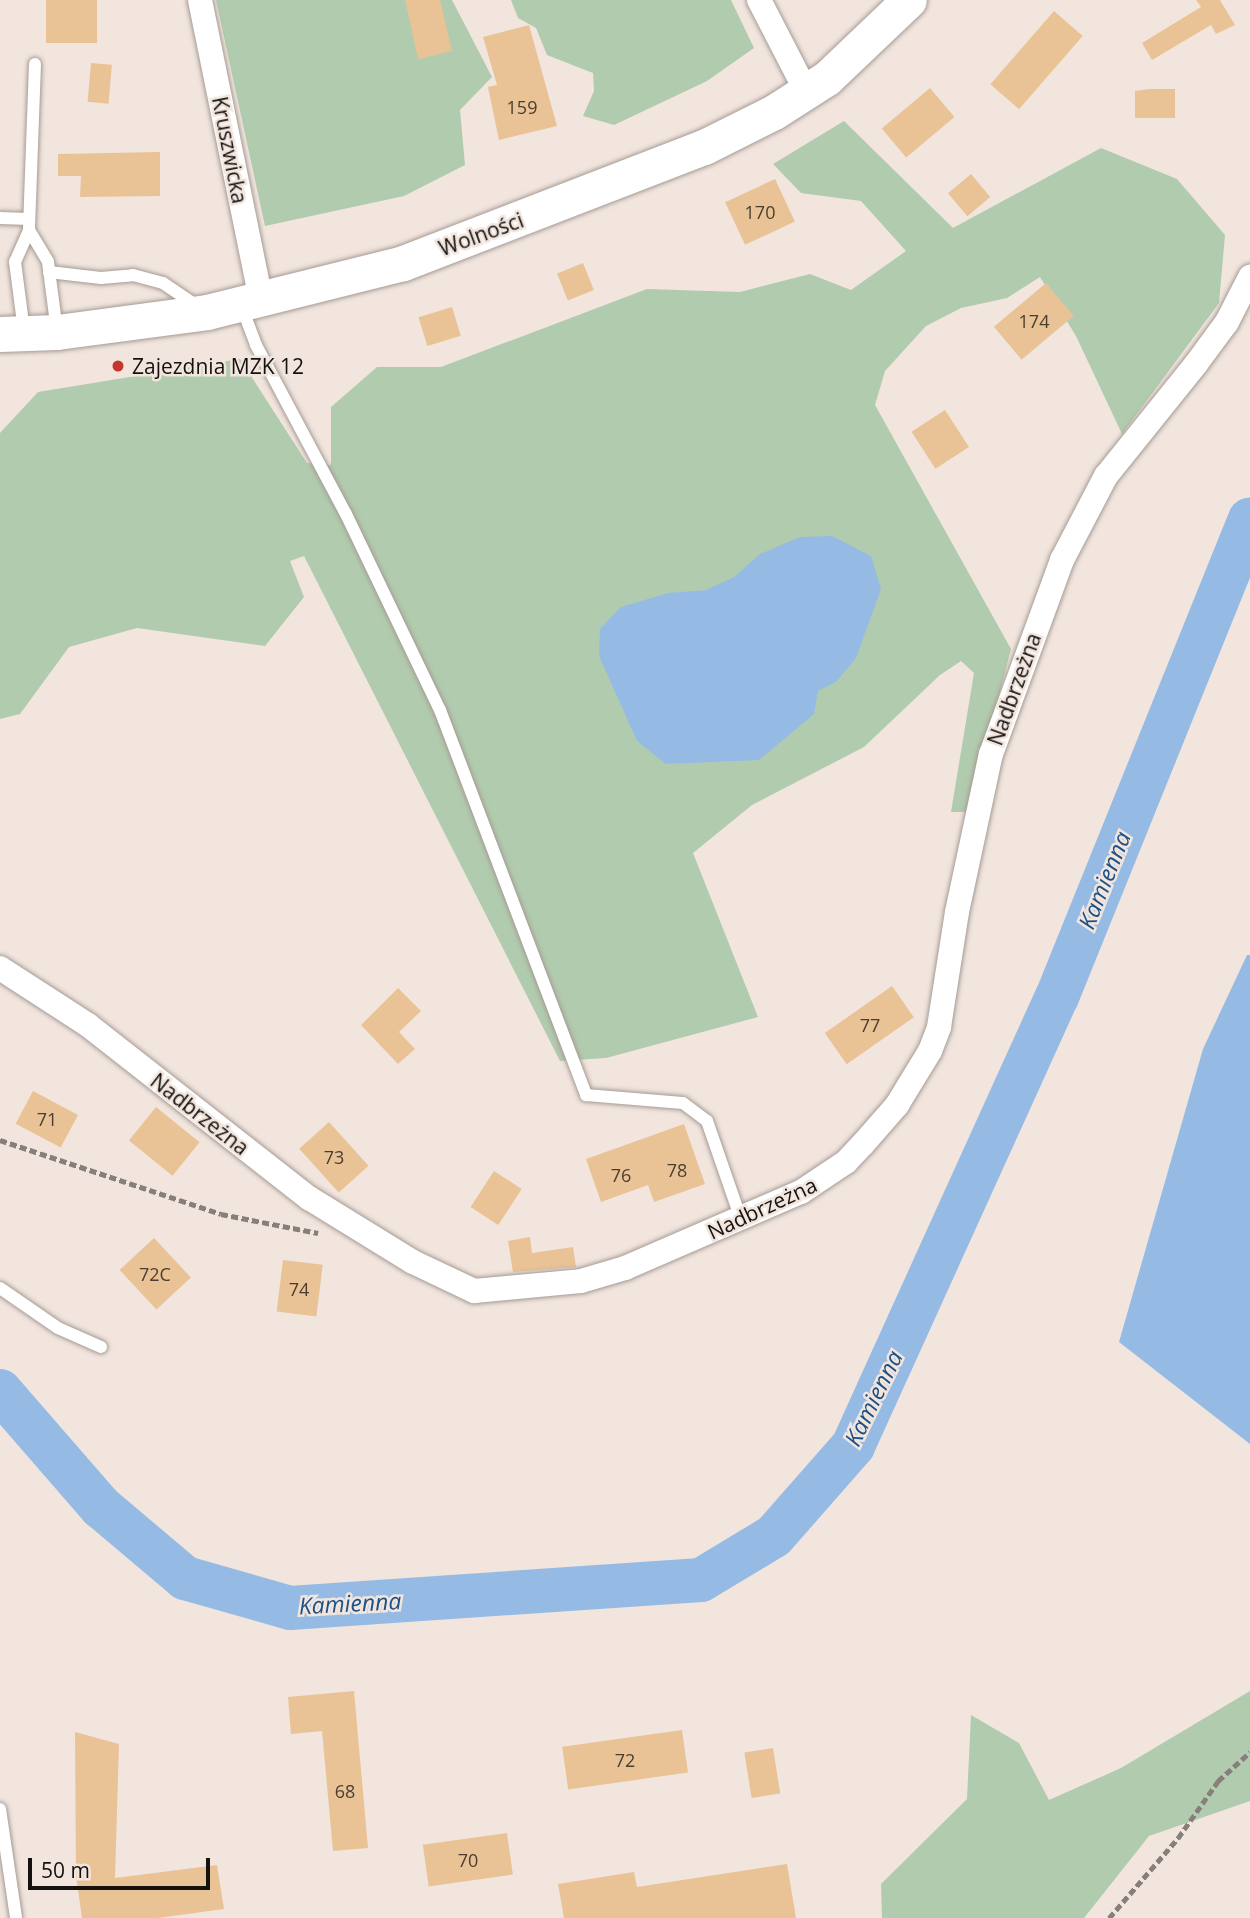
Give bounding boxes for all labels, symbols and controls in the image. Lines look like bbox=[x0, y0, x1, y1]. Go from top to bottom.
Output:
street label: Kruszwicka bbox=[207, 94, 253, 206]
house number: 159 bbox=[507, 96, 537, 118]
house number: 170 bbox=[745, 201, 775, 223]
street label: Wolności bbox=[435, 207, 527, 261]
house number: 174 bbox=[1019, 310, 1049, 332]
place label: Zajezdnia MZK 12 bbox=[132, 353, 304, 379]
marker: Zajezdnia MZK 12 bbox=[110, 358, 126, 374]
street label: Nadbrzeżna bbox=[982, 629, 1046, 749]
water label: Kamienna bbox=[1072, 827, 1136, 933]
house number: 77 bbox=[860, 1014, 880, 1036]
street label: Nadbrzeżna bbox=[146, 1068, 254, 1160]
house number: 71 bbox=[37, 1108, 57, 1130]
house number: 73 bbox=[324, 1146, 344, 1168]
house number: 78 bbox=[667, 1159, 687, 1181]
house number: 76 bbox=[611, 1164, 631, 1186]
street label: Nadbrzeżna bbox=[703, 1172, 821, 1244]
house number: 72C bbox=[139, 1263, 171, 1285]
house number: 74 bbox=[289, 1278, 309, 1300]
water label: Kamienna bbox=[838, 1346, 908, 1450]
water label: Kamienna bbox=[298, 1587, 402, 1619]
house number: 72 bbox=[615, 1749, 635, 1771]
house number: 68 bbox=[335, 1780, 355, 1802]
scale bar bbox=[32, 1844, 214, 1888]
house number: 70 bbox=[458, 1849, 478, 1871]
text: 50 m bbox=[41, 1856, 90, 1884]

